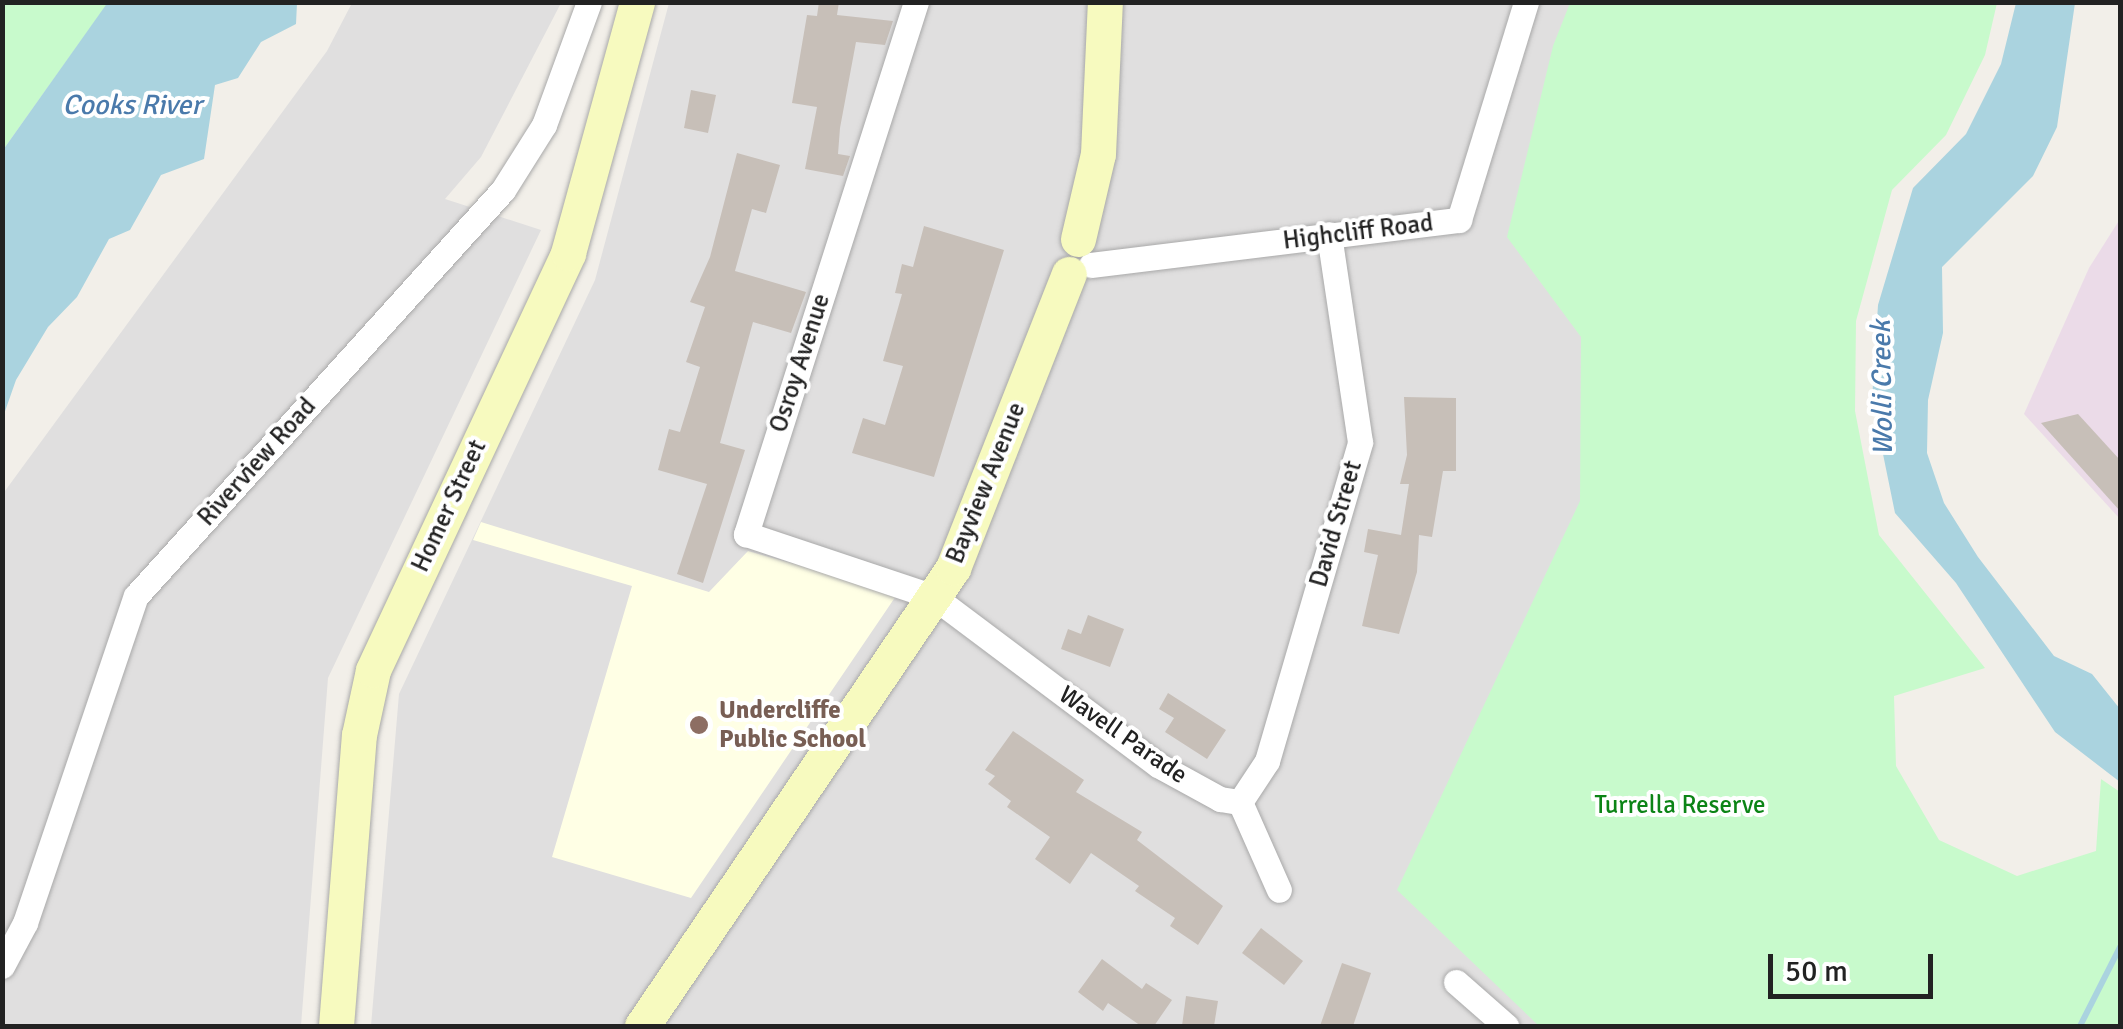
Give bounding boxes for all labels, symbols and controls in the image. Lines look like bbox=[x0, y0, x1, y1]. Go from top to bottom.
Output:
water label: Cooks River bbox=[62, 88, 202, 122]
street label: Highcliff Road bbox=[1281, 208, 1435, 256]
street label: Osroy Avenue bbox=[763, 290, 837, 436]
water label: Wolli Creek bbox=[1864, 320, 1900, 456]
street label: Riverview Road bbox=[192, 392, 322, 532]
street label: Bayview Avenue bbox=[940, 398, 1032, 568]
street label: Homer Street bbox=[405, 435, 493, 577]
street label: David Street bbox=[1304, 457, 1368, 591]
street label: Wavell Parade bbox=[1053, 680, 1193, 790]
place label: Undercliffe Public School bbox=[719, 696, 866, 755]
marker: Undercliffe Public School bbox=[688, 714, 710, 736]
park label: Turrella Reserve bbox=[1594, 790, 1766, 820]
scale bar bbox=[1773, 934, 1938, 996]
text: 50 m bbox=[1785, 953, 1848, 990]

